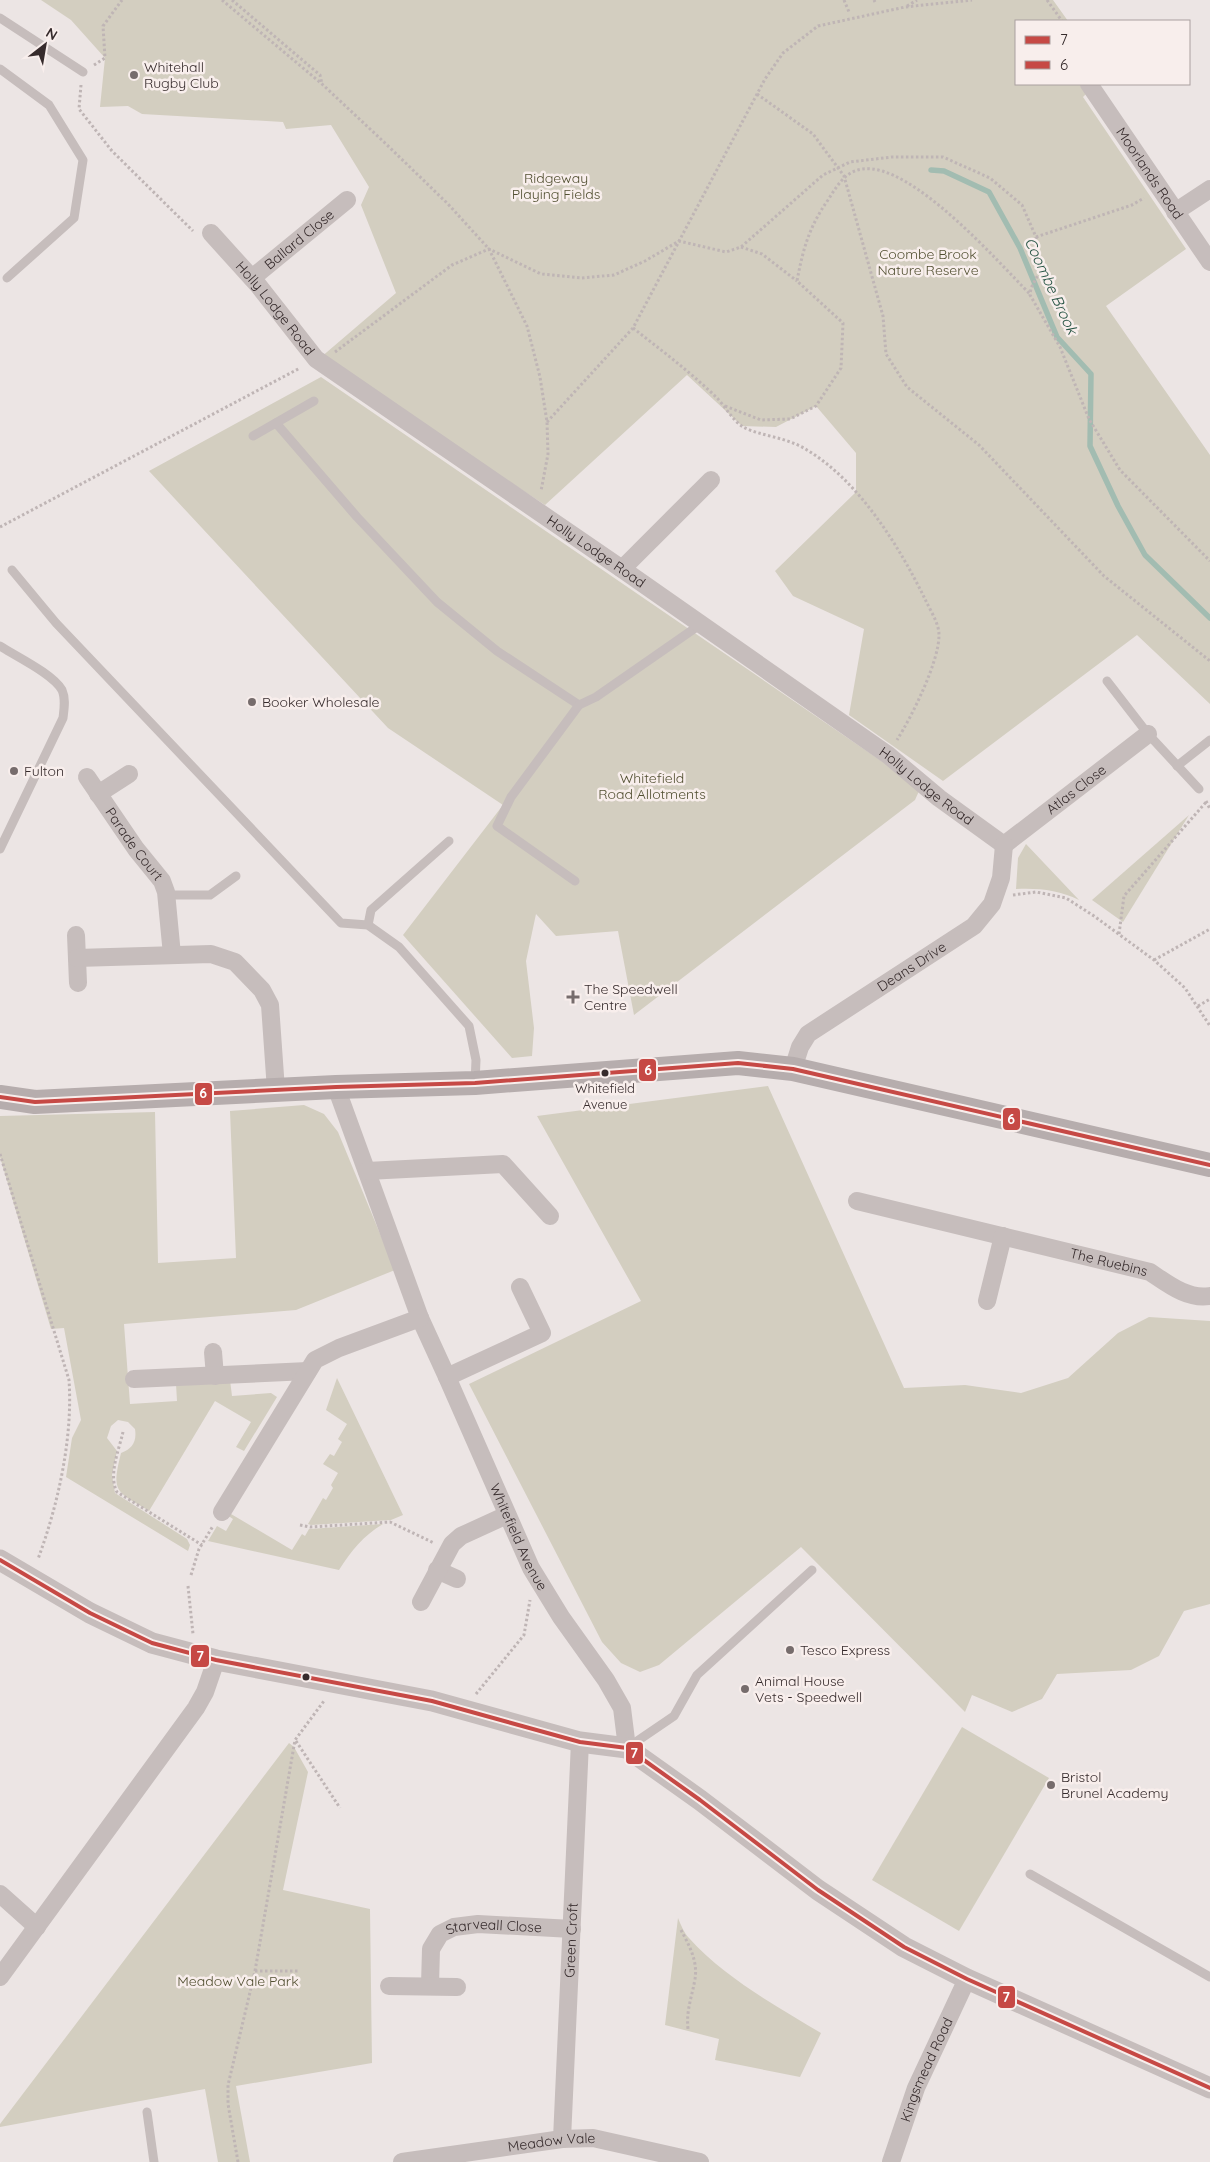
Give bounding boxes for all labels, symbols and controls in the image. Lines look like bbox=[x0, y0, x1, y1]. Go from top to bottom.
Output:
north arrow bbox=[20, 20, 70, 70]
legend bbox=[1015, 20, 1190, 85]
text: N bbox=[43, 23, 61, 44]
text: 7 bbox=[1060, 30, 1068, 49]
text: 6 bbox=[1060, 55, 1068, 74]
place label: Whitehall Rugby Club bbox=[144, 58, 219, 92]
marker: Whitehall Rugby Club bbox=[128, 69, 140, 81]
street label: Moorlands Road bbox=[1112, 124, 1187, 223]
park label: Ridgeway Playing Fields bbox=[512, 169, 600, 203]
street label: Ballard Close bbox=[261, 205, 338, 273]
water label: Coombe Brook bbox=[1021, 234, 1083, 339]
park label: Coombe Brook Nature Reserve bbox=[877, 245, 979, 279]
street label: Holly Lodge Road bbox=[232, 257, 319, 359]
street label: Holly Lodge Road bbox=[543, 511, 649, 592]
place label: Booker Wholesale bbox=[262, 693, 379, 711]
marker: Booker Wholesale bbox=[246, 696, 258, 708]
street label: Holly Lodge Road bbox=[876, 743, 977, 829]
street label: Atlas Close bbox=[1042, 761, 1110, 818]
place label: Fulton bbox=[24, 762, 64, 780]
marker: Fulton bbox=[8, 765, 20, 777]
park label: Whitefield Road Allotments bbox=[598, 769, 706, 803]
street label: Parade Court bbox=[101, 804, 167, 884]
street label: Deans Drive bbox=[874, 937, 950, 996]
place label: The Speedwell Centre bbox=[584, 980, 678, 1014]
marker: The Speedwell Centre bbox=[566, 990, 580, 1004]
line badge: 6 bbox=[638, 1058, 657, 1082]
text: 6 bbox=[644, 1061, 652, 1079]
marker: Whitefield Avenue bbox=[600, 1068, 610, 1078]
place label: Whitefield Avenue bbox=[575, 1080, 635, 1112]
line badge: 6 bbox=[194, 1082, 213, 1106]
text: 6 bbox=[199, 1084, 207, 1102]
line badge: 6 bbox=[1002, 1107, 1021, 1131]
text: 6 bbox=[1007, 1110, 1015, 1128]
street label: The Ruebins bbox=[1068, 1244, 1149, 1280]
street label: Whitefield Avenue bbox=[486, 1481, 552, 1594]
place label: Tesco Express bbox=[800, 1641, 890, 1659]
line badge: 7 bbox=[190, 1644, 210, 1668]
marker: Tesco Express bbox=[784, 1644, 796, 1656]
text: 7 bbox=[196, 1647, 204, 1665]
unlabelled marker bbox=[301, 1672, 311, 1682]
place label: Animal House Vets - Speedwell bbox=[755, 1672, 862, 1706]
marker: Animal House Vets - Speedwell bbox=[739, 1683, 751, 1695]
line badge: 7 bbox=[625, 1741, 644, 1765]
text: 7 bbox=[630, 1744, 638, 1762]
place label: Bristol Brunel Academy bbox=[1061, 1768, 1168, 1802]
marker: Bristol Brunel Academy bbox=[1045, 1779, 1057, 1791]
street label: Green Croft bbox=[560, 1902, 582, 1978]
street label: Starveall Close bbox=[442, 1915, 542, 1939]
park label: Meadow Vale Park bbox=[177, 1972, 299, 1990]
line badge: 7 bbox=[997, 1985, 1016, 2009]
text: 7 bbox=[1002, 1988, 1010, 2006]
street label: Kingsmead Road bbox=[896, 2015, 957, 2124]
street label: Meadow Vale bbox=[507, 2129, 596, 2156]

